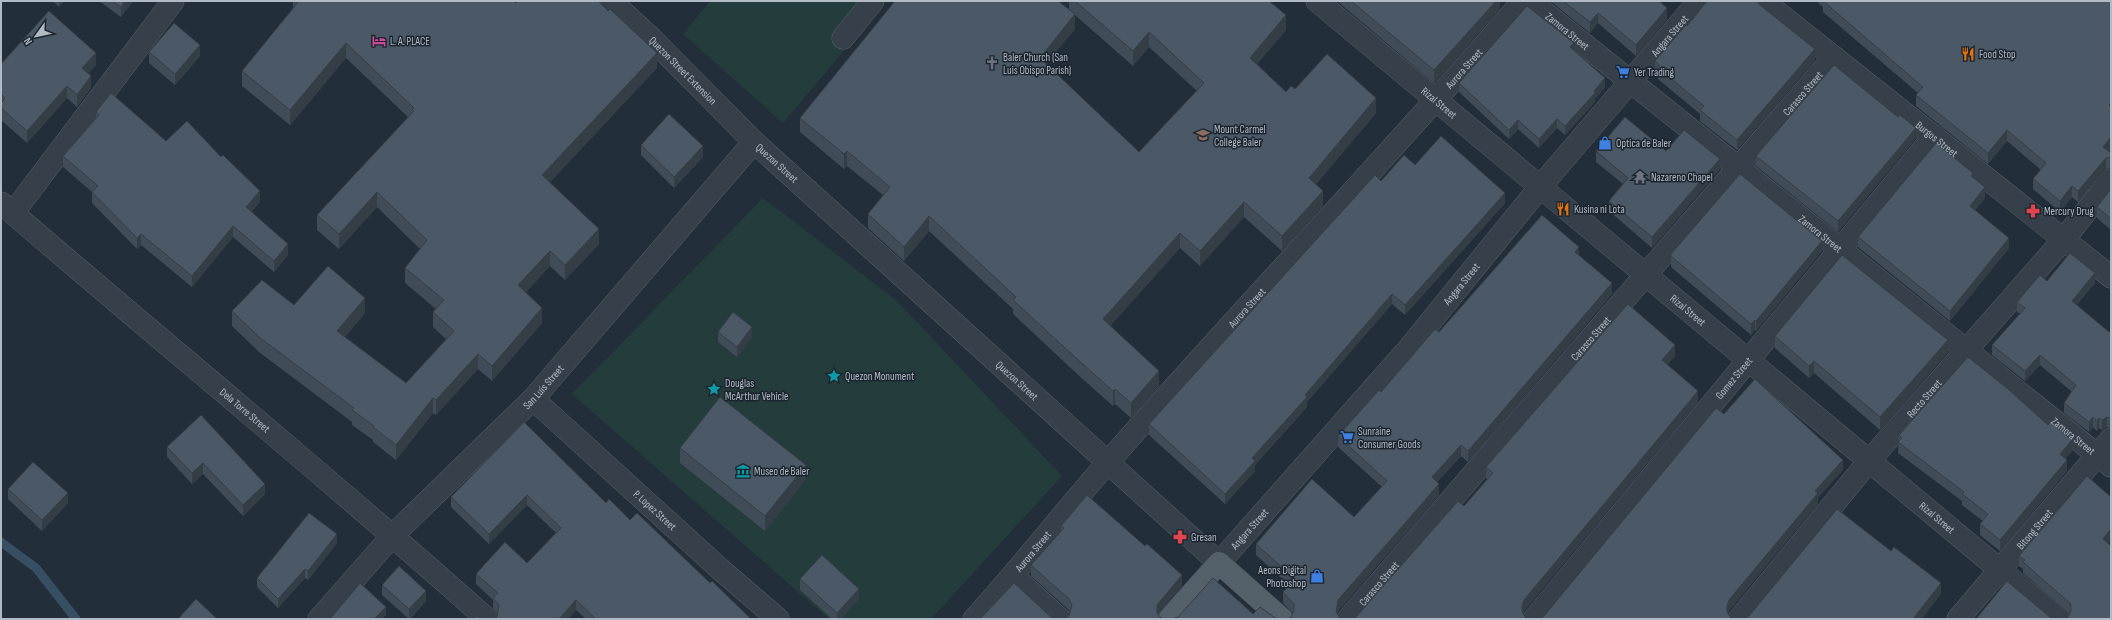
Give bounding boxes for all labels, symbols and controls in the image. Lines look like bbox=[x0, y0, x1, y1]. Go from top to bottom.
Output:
street label: Zamora Street bbox=[1543, 9, 1593, 53]
street label: Angara Street bbox=[1648, 12, 1691, 60]
north arrow bbox=[16, 16, 56, 56]
hotel icon: L. A. PLACE bbox=[371, 33, 387, 49]
street label: Quezon Street Extension bbox=[647, 34, 720, 107]
text: N bbox=[21, 35, 35, 47]
place label: L. A. PLACE bbox=[390, 35, 430, 48]
street label: Aurora Street bbox=[1442, 45, 1485, 92]
restaurant icon: Food Stop bbox=[1960, 46, 1976, 62]
place label: Food Stop bbox=[1979, 48, 2016, 61]
place label: Baler Church (San Luis Obispo Parish) bbox=[1003, 51, 1071, 77]
church icon: Baler Church (San Luis Obispo Parish) bbox=[984, 55, 1000, 71]
supermarket icon: Yer Trading bbox=[1615, 64, 1631, 80]
place label: Yer Trading bbox=[1634, 66, 1675, 79]
street label: Carasco Street bbox=[1780, 68, 1826, 118]
street label: Rizal Street bbox=[1419, 84, 1460, 122]
street label: Burgos Street bbox=[1913, 118, 1961, 160]
place label: Mount Carmel College Baler bbox=[1214, 123, 1266, 149]
school or university icon: Mount Carmel College Baler bbox=[1195, 127, 1211, 143]
shop icon: Optica de Baler bbox=[1597, 135, 1613, 151]
place label: Optica de Baler bbox=[1616, 137, 1671, 150]
street label: Quezon Street bbox=[753, 140, 801, 186]
temple icon: Nazareno Chapel bbox=[1632, 169, 1648, 185]
place label: Nazareno Chapel bbox=[1651, 171, 1713, 184]
restaurant icon: Kusina ni Lota bbox=[1555, 201, 1571, 217]
place label: Kusina ni Lota bbox=[1574, 203, 1625, 216]
pharmacy icon: Mercury Drug bbox=[2025, 203, 2041, 219]
place label: Mercury Drug bbox=[2044, 205, 2094, 218]
street label: Zamora Street bbox=[1796, 212, 1846, 255]
street label: Angara Street bbox=[1440, 260, 1483, 308]
street label: Aurora Street bbox=[1225, 285, 1269, 331]
street label: Rizal Street bbox=[1668, 292, 1709, 329]
street label: Carasco Street bbox=[1568, 313, 1614, 363]
street label: Gomez Street bbox=[1713, 354, 1755, 402]
street label: Quezon Street bbox=[993, 358, 1042, 403]
street label: San Luis Street bbox=[520, 361, 567, 412]
place icon: Quezon Monument bbox=[826, 368, 842, 384]
place label: Quezon Monument bbox=[845, 370, 915, 383]
street label: Recto Street bbox=[1904, 376, 1945, 420]
place label: Douglas McArthur Vehicle bbox=[725, 377, 788, 403]
place icon: Douglas McArthur Vehicle bbox=[706, 381, 722, 397]
street label: Dela Torre Street bbox=[217, 385, 273, 435]
street label: Zamora Street bbox=[2049, 414, 2098, 458]
place label: Sunraine Consumer Goods bbox=[1358, 425, 1421, 451]
supermarket icon: Sunraine Consumer Goods bbox=[1339, 429, 1355, 445]
museum icon: Museo de Baler bbox=[735, 463, 751, 479]
place label: Museo de Baler bbox=[754, 465, 809, 478]
street label: P. Lopez Street bbox=[631, 487, 680, 533]
street label: Rizal Street bbox=[1917, 499, 1958, 536]
street label: Angara Street bbox=[1227, 505, 1271, 553]
street label: Bitong Street bbox=[2014, 506, 2056, 552]
street label: Aurora Street bbox=[1012, 528, 1054, 575]
pharmacy icon: Gresan bbox=[1172, 529, 1188, 545]
place label: Gresan bbox=[1191, 531, 1217, 544]
street label: Carasco Street bbox=[1356, 558, 1402, 608]
place label: Aeons Digital Photoshop bbox=[1257, 564, 1306, 590]
shop icon: Aeons Digital Photoshop bbox=[1309, 568, 1325, 584]

